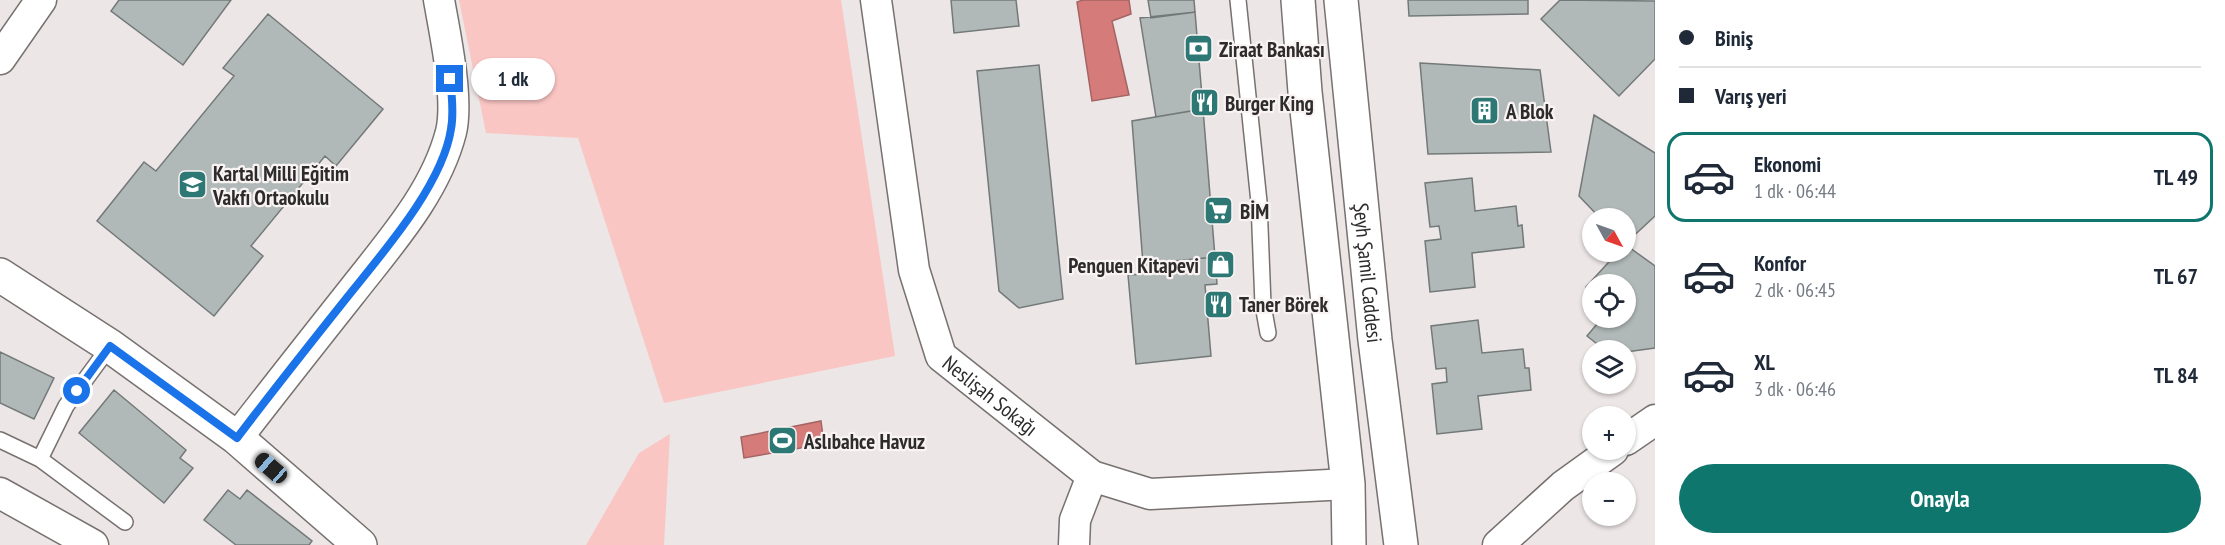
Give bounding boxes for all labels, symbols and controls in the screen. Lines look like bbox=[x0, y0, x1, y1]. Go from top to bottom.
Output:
text: Biniş bbox=[1715, 24, 1753, 52]
bank icon: Ziraat Bankası bbox=[1182, 33, 1214, 65]
place label: Ziraat Bankası bbox=[1219, 36, 1325, 63]
callout: 1 dk bbox=[471, 58, 555, 100]
route end bbox=[436, 65, 463, 92]
text: 1 dk bbox=[498, 66, 528, 92]
text: Varış yeri bbox=[1715, 82, 1787, 110]
restaurant icon: Burger King bbox=[1188, 87, 1220, 119]
place label: Burger King bbox=[1225, 90, 1314, 117]
building icon: A Blok bbox=[1469, 95, 1501, 127]
place label: A Blok bbox=[1505, 98, 1554, 125]
icon: car bbox=[1682, 150, 1736, 204]
text: Ekonomi bbox=[1754, 150, 1821, 178]
place label: Kartal Milli Eğitim Vakfı Ortaokulu bbox=[212, 160, 349, 211]
text: TL 49 bbox=[2154, 163, 2198, 191]
school or university icon: Kartal Milli Eğitim Vakfı Ortaokulu bbox=[176, 169, 208, 201]
text: 1 dk · 06:44 bbox=[1754, 178, 1836, 204]
supermarket icon: BİM bbox=[1203, 195, 1235, 227]
place label: BİM bbox=[1240, 198, 1269, 225]
street label: Şeyh Şamil Caddesi bbox=[1348, 202, 1389, 344]
north arrow bbox=[1582, 208, 1636, 262]
map controls bbox=[1582, 208, 1636, 526]
shop icon: Penguen Kitapevi bbox=[1204, 249, 1236, 281]
icon: car bbox=[1682, 249, 1736, 303]
text: Konfor bbox=[1754, 249, 1806, 277]
place label: Penguen Kitapevi bbox=[1068, 252, 1199, 279]
text: TL 67 bbox=[2154, 262, 2198, 290]
button: locate bbox=[1582, 274, 1636, 328]
text: 2 dk · 06:45 bbox=[1754, 277, 1836, 303]
restaurant icon: Taner Börek bbox=[1202, 288, 1234, 320]
place label: Taner Börek bbox=[1239, 291, 1328, 318]
button: layers bbox=[1582, 340, 1636, 394]
icon: car bbox=[1682, 348, 1736, 402]
text: XL bbox=[1754, 348, 1775, 376]
street label: Neslişah Sokağı bbox=[937, 349, 1044, 441]
text: TL 84 bbox=[2154, 361, 2198, 389]
text: 3 dk · 06:46 bbox=[1754, 376, 1836, 402]
route start bbox=[63, 377, 90, 404]
button: + bbox=[1582, 406, 1636, 460]
sports icon: Aslıbahce Havuz bbox=[767, 425, 799, 457]
place label: Aslıbahce Havuz bbox=[803, 428, 925, 455]
car bbox=[252, 449, 290, 487]
button: Onayla bbox=[1679, 464, 2201, 533]
button: − bbox=[1582, 472, 1636, 526]

